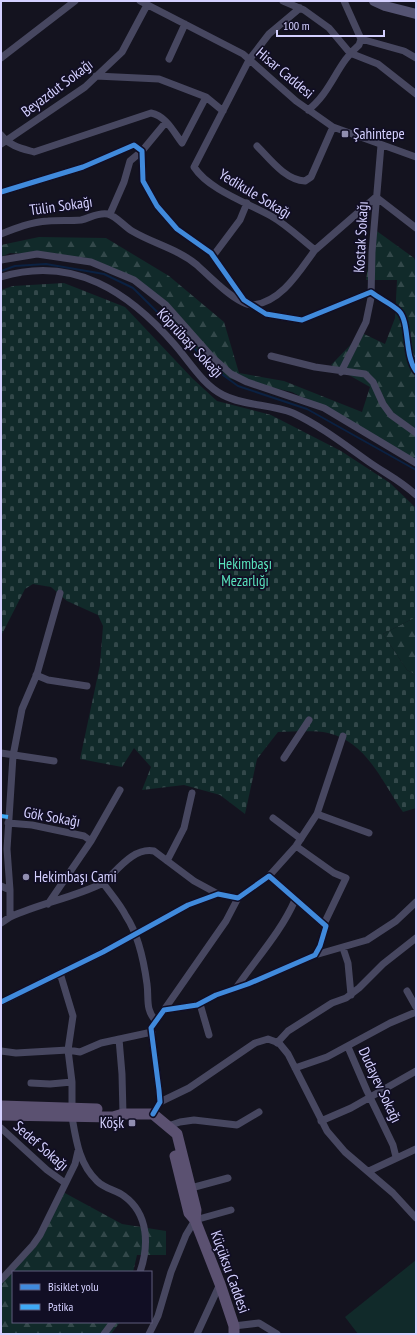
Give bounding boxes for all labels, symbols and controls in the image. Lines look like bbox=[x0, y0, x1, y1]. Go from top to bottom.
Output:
scale bar bbox=[277, 12, 384, 38]
text: 100 m bbox=[283, 18, 310, 33]
street label: Hisar Caddesi bbox=[252, 43, 318, 102]
street label: Beyazdut Sokağı bbox=[17, 54, 96, 121]
place label: Şahintepe bbox=[353, 124, 405, 143]
marker: Şahintepe bbox=[340, 129, 350, 139]
street label: Yedikule Sokağı bbox=[215, 164, 295, 223]
street label: Tülin Sokağı bbox=[28, 192, 94, 219]
street label: Kostak Sokağı bbox=[349, 201, 372, 273]
street label: Köprübaşı Sokağı bbox=[153, 304, 228, 382]
park label: Hekimbaşı Mezarlığı bbox=[218, 554, 272, 590]
street label: Gök Sokağı bbox=[22, 802, 82, 831]
place label: Hekimbaşı Cami bbox=[34, 867, 117, 886]
marker: Hekimbaşı Cami bbox=[21, 872, 31, 882]
street label: Dudayev Sokağı bbox=[355, 1044, 406, 1126]
place label: Köşk bbox=[100, 1113, 124, 1132]
street label: Sedef Sokağı bbox=[10, 1117, 73, 1175]
marker: Köşk bbox=[127, 1118, 137, 1128]
street label: Küçüksu Caddesi bbox=[207, 1228, 254, 1316]
legend bbox=[12, 1271, 152, 1323]
text: Bisiklet yolu bbox=[48, 1279, 99, 1294]
text: Patika bbox=[48, 1299, 73, 1314]

